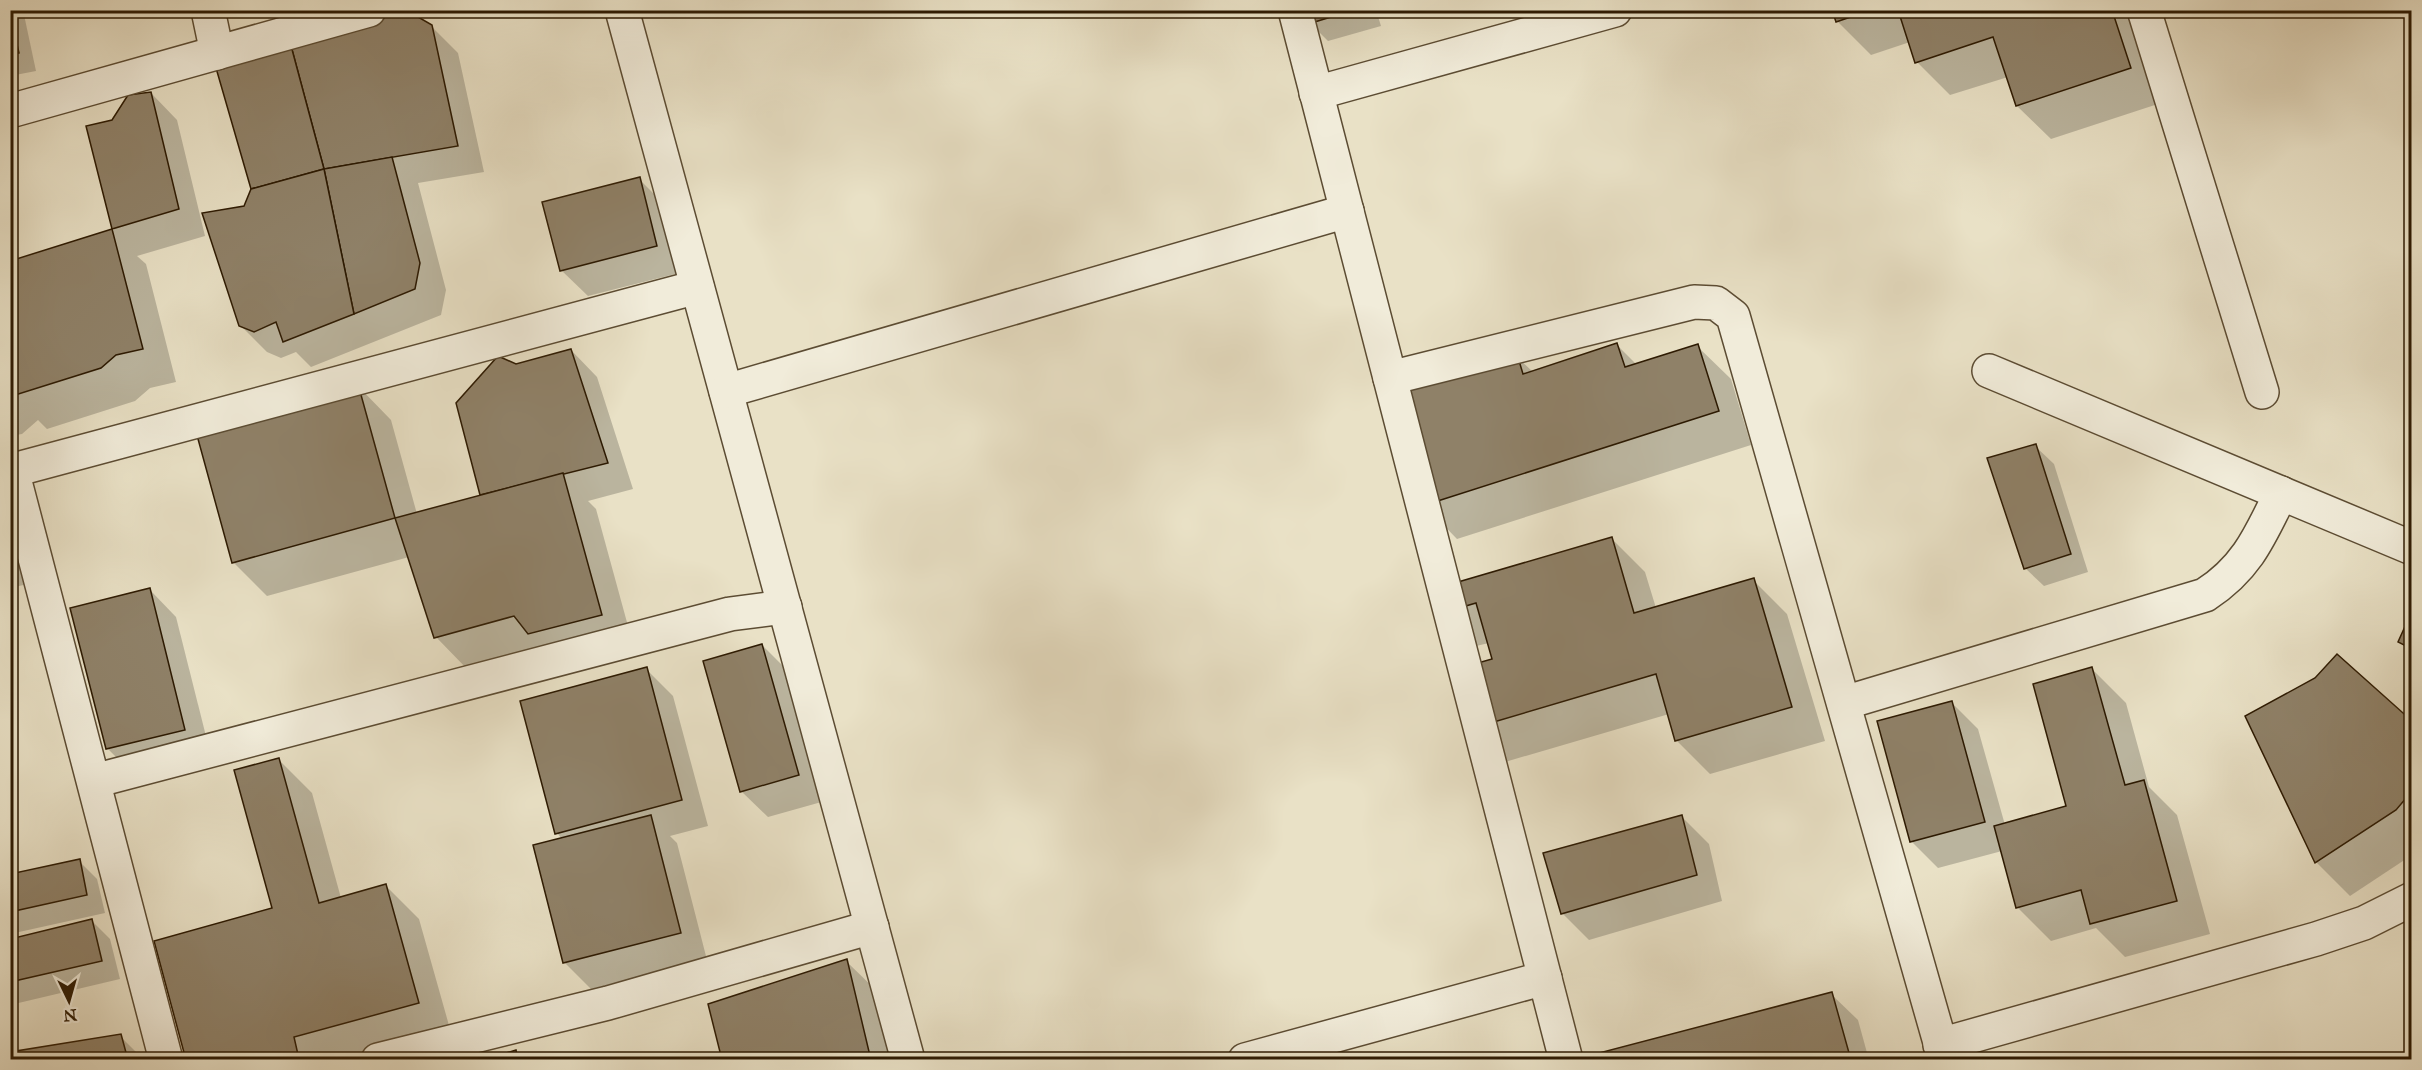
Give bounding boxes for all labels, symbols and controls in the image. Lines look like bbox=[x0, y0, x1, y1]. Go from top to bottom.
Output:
north arrow bbox=[39, 971, 99, 1031]
text: N bbox=[62, 1005, 78, 1026]

